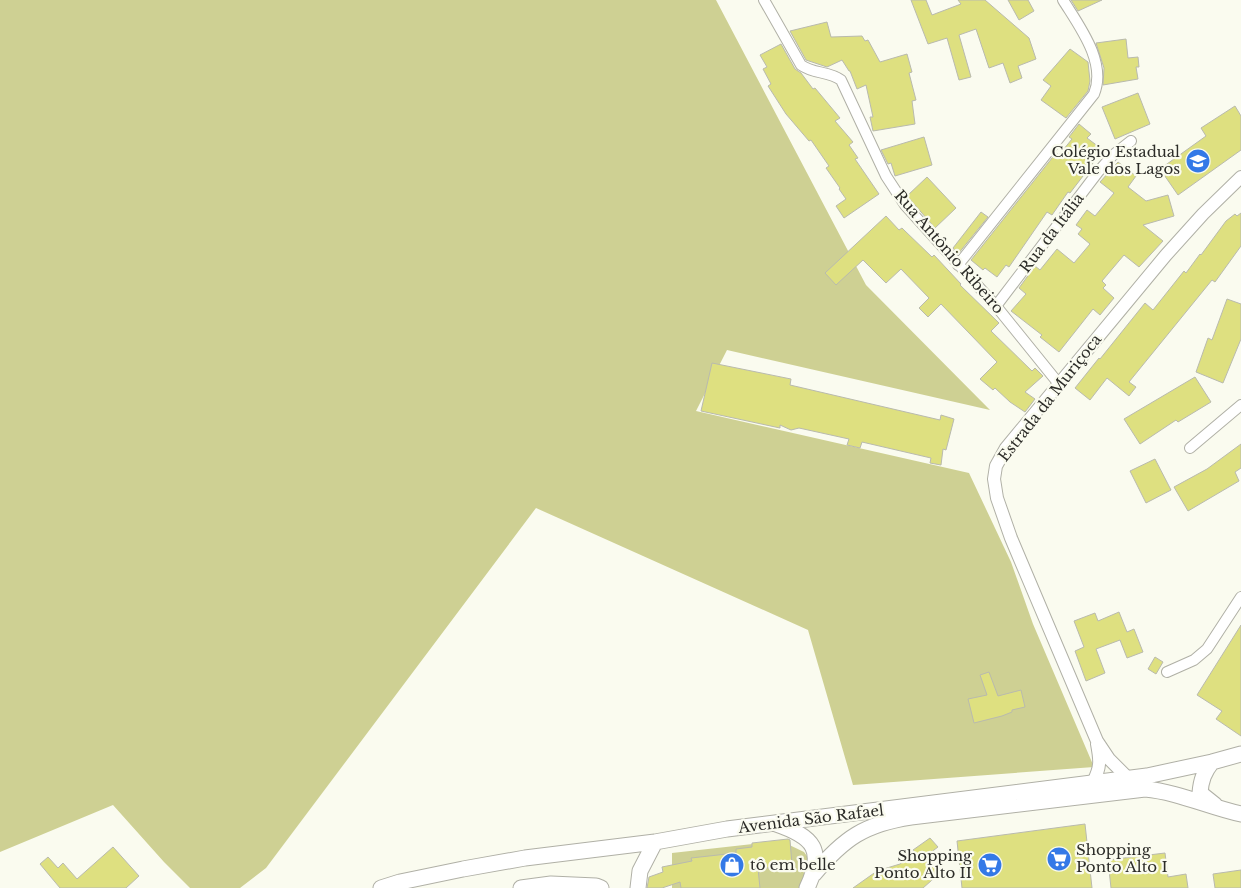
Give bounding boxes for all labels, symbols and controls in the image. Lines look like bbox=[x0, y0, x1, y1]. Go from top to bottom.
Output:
place label: Colégio Estadual Vale dos Lagos bbox=[1051, 142, 1180, 178]
school or university icon: Colégio Estadual Vale dos Lagos bbox=[1185, 148, 1211, 174]
street label: Rua Antônio Ribeiro bbox=[890, 186, 1008, 318]
street label: Rua da Itália bbox=[1015, 188, 1088, 276]
street label: Estrada da Muriçoca bbox=[994, 330, 1106, 465]
street label: Avenida São Rafael bbox=[736, 800, 885, 837]
place label: Shopping Ponto Alto I bbox=[1076, 840, 1168, 876]
place label: Shopping Ponto Alto II bbox=[874, 846, 973, 882]
supermarket icon: Shopping Ponto Alto I bbox=[1046, 846, 1072, 872]
shop icon: tô em belle bbox=[719, 852, 745, 878]
supermarket icon: Shopping Ponto Alto II bbox=[977, 852, 1003, 878]
place label: tô em belle bbox=[750, 855, 836, 874]

